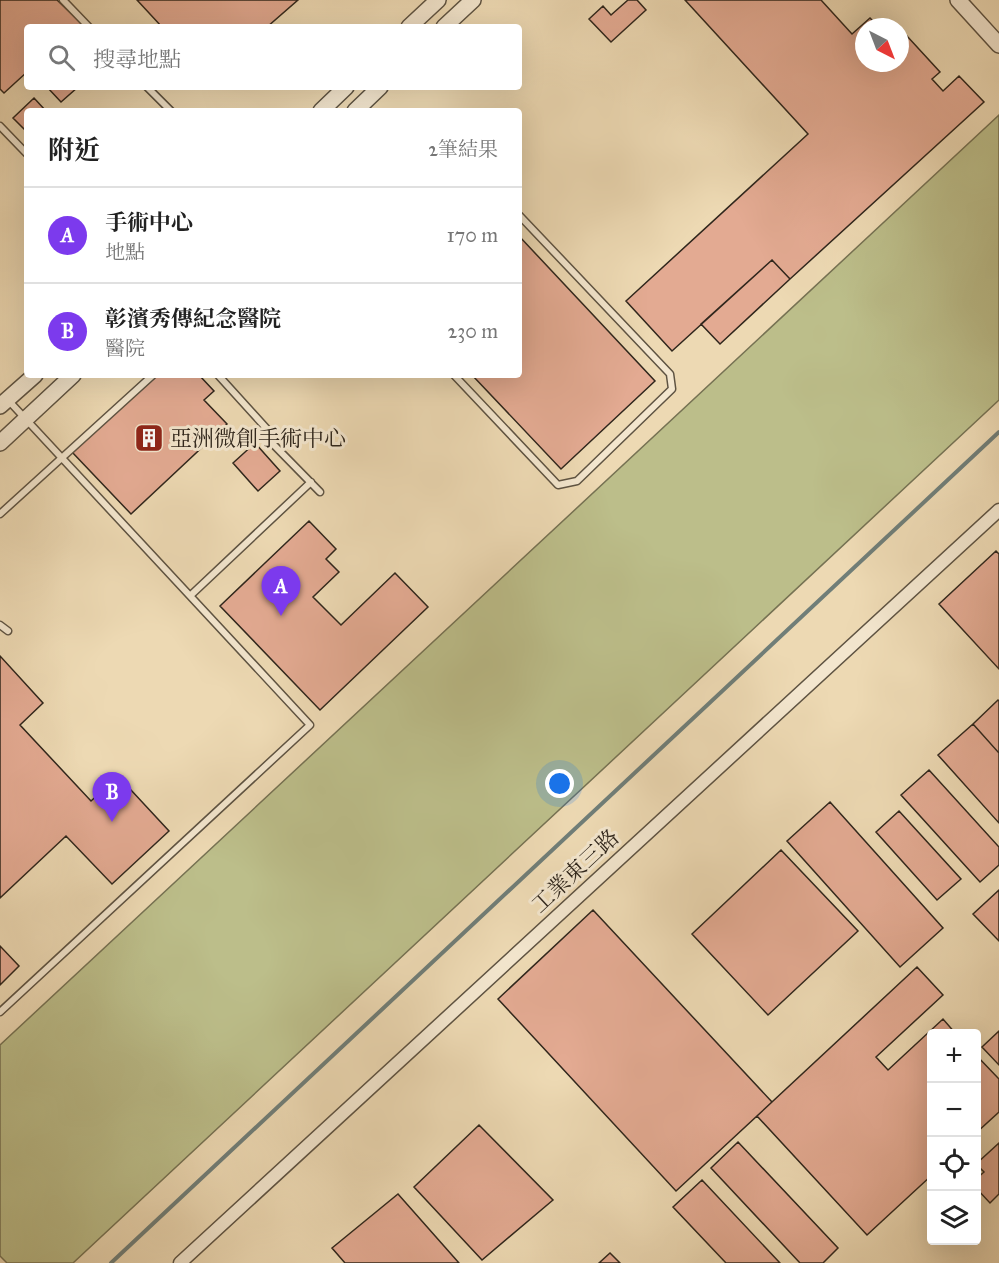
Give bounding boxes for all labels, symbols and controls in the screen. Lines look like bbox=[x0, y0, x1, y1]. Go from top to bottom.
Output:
north arrow bbox=[855, 18, 909, 72]
search box bbox=[24, 24, 522, 90]
icon: search bbox=[45, 41, 78, 74]
text: 搜尋地點 bbox=[93, 46, 181, 73]
text: 附近 bbox=[48, 134, 100, 166]
text: 2筆結果 bbox=[428, 137, 498, 161]
text: 手術中心 bbox=[105, 209, 193, 236]
text: A bbox=[61, 223, 74, 247]
text: 170 m bbox=[447, 223, 498, 247]
text: 地點 bbox=[105, 240, 145, 264]
text: 彰濱秀傳紀念醫院 bbox=[105, 305, 281, 332]
text: B bbox=[61, 319, 74, 343]
text: 230 m bbox=[447, 319, 498, 343]
text: 醫院 bbox=[105, 336, 145, 360]
building icon: 亞洲微創手術中心 bbox=[133, 422, 165, 454]
place label: 亞洲微創手術中心 bbox=[170, 425, 346, 452]
pin: A bbox=[262, 566, 300, 616]
your location bbox=[545, 769, 574, 798]
pin: B bbox=[92, 772, 132, 822]
street label: 工業東三路 bbox=[526, 824, 624, 918]
map controls bbox=[927, 1029, 981, 1245]
button: + bbox=[927, 1029, 981, 1083]
button: − bbox=[927, 1083, 981, 1137]
button: locate bbox=[927, 1137, 981, 1191]
button: layers bbox=[927, 1191, 981, 1245]

